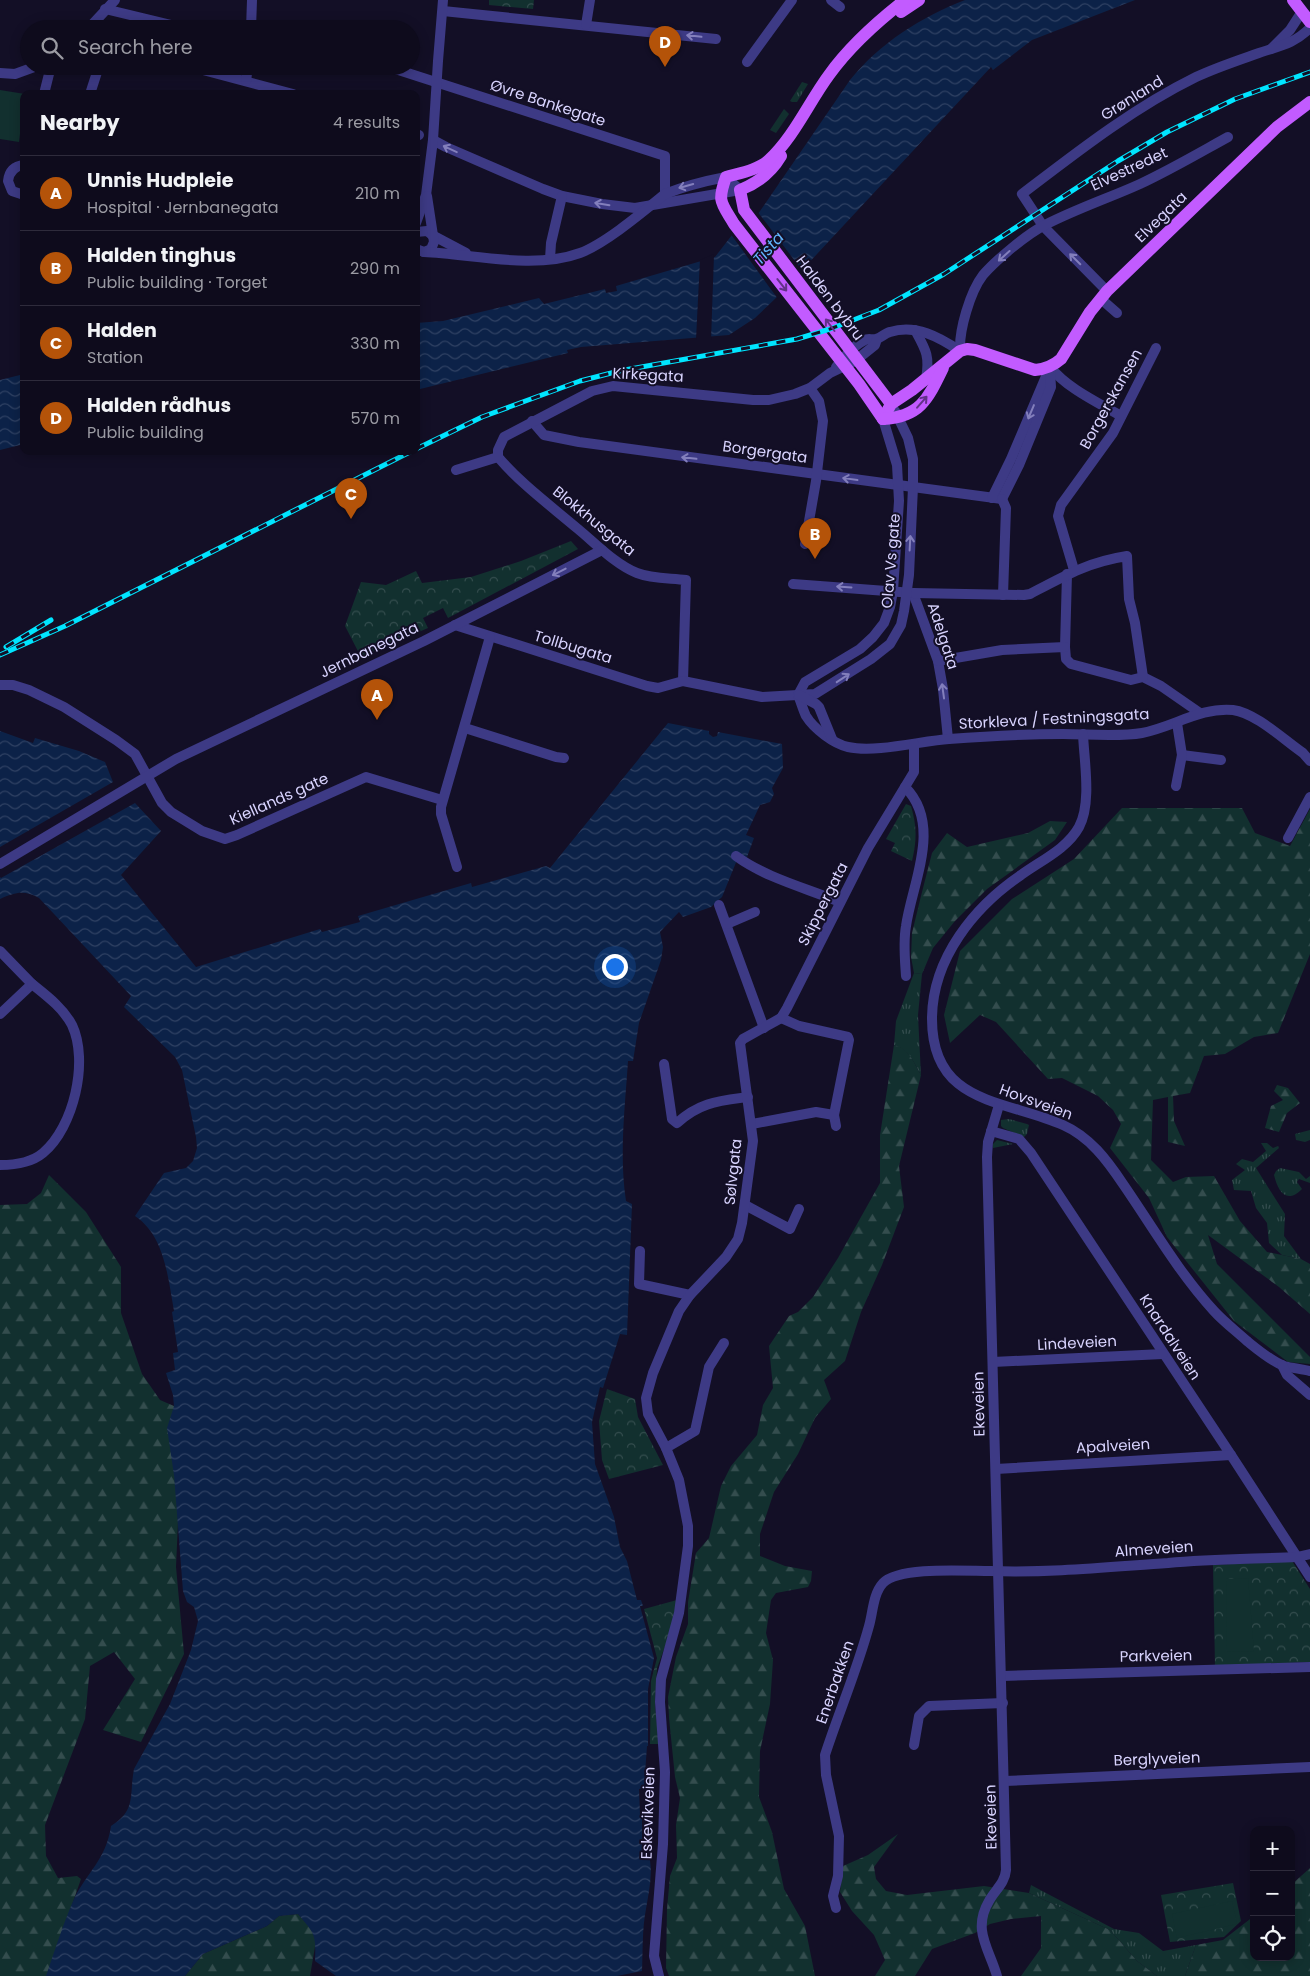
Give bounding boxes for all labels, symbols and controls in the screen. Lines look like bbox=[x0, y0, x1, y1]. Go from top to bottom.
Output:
search box bbox=[20, 20, 420, 75]
pin: D bbox=[649, 26, 681, 67]
one-way arrow bbox=[687, 32, 703, 41]
icon: search bbox=[38, 34, 66, 62]
text: Search here bbox=[78, 34, 192, 61]
street label: Grønland bbox=[1096, 70, 1167, 125]
street label: Øvre Bankegate bbox=[488, 74, 609, 131]
text: Nearby bbox=[40, 108, 120, 137]
text: 4 results bbox=[333, 111, 400, 134]
street label: Elvestredet bbox=[1087, 142, 1170, 195]
one-way arrow bbox=[443, 143, 458, 153]
text: Unnis Hudpleie bbox=[87, 167, 233, 194]
text: A bbox=[50, 182, 62, 205]
text: 210 m bbox=[355, 182, 400, 205]
one-way arrow bbox=[678, 182, 694, 192]
street label: Elvegata bbox=[1130, 187, 1191, 247]
text: Hospital · Jernbanegata bbox=[87, 196, 279, 219]
one-way arrow bbox=[594, 198, 610, 208]
water label: Tista bbox=[747, 226, 790, 270]
text: Halden tinghus bbox=[87, 242, 236, 269]
one-way arrow bbox=[997, 250, 1010, 262]
street label: Halden bybru bbox=[792, 251, 869, 344]
one-way arrow bbox=[1069, 253, 1081, 265]
text: B bbox=[51, 257, 61, 280]
text: 290 m bbox=[350, 257, 400, 280]
text: Public building · Torget bbox=[87, 271, 267, 294]
one-way arrow bbox=[776, 279, 787, 292]
text: Halden bbox=[87, 317, 157, 344]
one-way arrow bbox=[825, 319, 836, 332]
text: C bbox=[50, 332, 62, 355]
text: 330 m bbox=[350, 332, 400, 355]
street label: Borgerskansen bbox=[1074, 345, 1147, 453]
text: Station bbox=[87, 346, 143, 369]
street label: Kirkegata bbox=[612, 362, 684, 387]
text: Halden rådhus bbox=[87, 392, 231, 419]
one-way arrow bbox=[917, 396, 928, 409]
one-way arrow bbox=[1025, 404, 1035, 419]
text: D bbox=[50, 407, 62, 430]
text: 570 m bbox=[350, 407, 400, 430]
text: Public building bbox=[87, 421, 204, 444]
street label: Borgergata bbox=[721, 435, 809, 468]
one-way arrow bbox=[681, 453, 697, 463]
one-way arrow bbox=[842, 474, 858, 484]
pin: C bbox=[335, 478, 367, 519]
street label: Blokkhusgata bbox=[549, 481, 640, 561]
street label: Olav Vs gate bbox=[876, 513, 905, 609]
pin: B bbox=[799, 518, 831, 559]
one-way arrow bbox=[906, 535, 915, 551]
one-way arrow bbox=[552, 568, 567, 577]
one-way arrow bbox=[836, 583, 852, 592]
street label: Adelgata bbox=[923, 600, 964, 672]
street label: Jernbanegata bbox=[316, 617, 422, 683]
street label: Tollbugata bbox=[531, 625, 615, 668]
one-way arrow bbox=[835, 672, 849, 682]
pin: A bbox=[361, 679, 393, 720]
one-way arrow bbox=[938, 683, 948, 699]
street label: Storkleva / Festningsgata bbox=[958, 703, 1150, 734]
street label: Kiellands gate bbox=[226, 767, 332, 830]
street label: Skippergata bbox=[792, 858, 853, 949]
your location bbox=[602, 954, 628, 980]
street label: Hovsveien bbox=[997, 1079, 1076, 1124]
street label: Sølvgata bbox=[719, 1138, 746, 1206]
street label: Knardalveien bbox=[1135, 1290, 1206, 1384]
street label: Lindeveien bbox=[1037, 1330, 1117, 1355]
street label: Ekeveien bbox=[967, 1371, 990, 1437]
street label: Apalveien bbox=[1075, 1433, 1151, 1458]
street label: Almeveien bbox=[1114, 1535, 1194, 1562]
street label: Enerbakken bbox=[810, 1637, 859, 1726]
street label: Parkveien bbox=[1120, 1644, 1192, 1667]
street label: Berglyveien bbox=[1113, 1746, 1201, 1771]
street label: Eskevikveien bbox=[635, 1766, 660, 1860]
street label: Ekeveien bbox=[979, 1784, 1002, 1850]
map controls bbox=[1250, 1826, 1295, 1961]
button: + bbox=[1250, 1826, 1295, 1871]
button: − bbox=[1250, 1871, 1295, 1916]
button: locate bbox=[1250, 1916, 1295, 1961]

